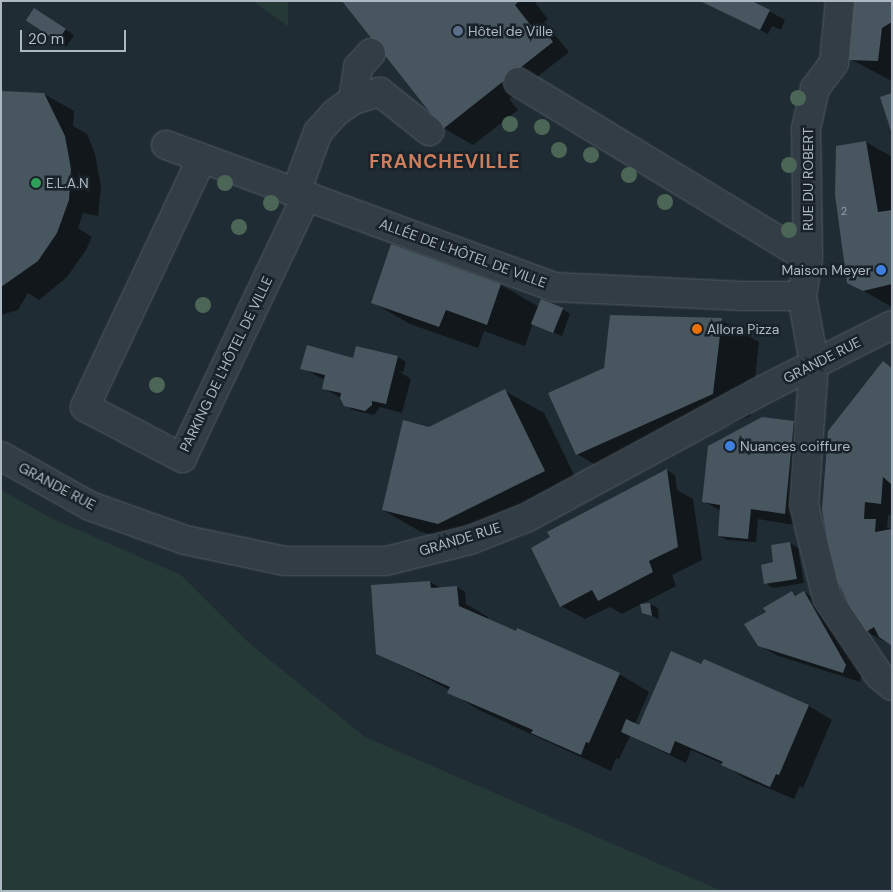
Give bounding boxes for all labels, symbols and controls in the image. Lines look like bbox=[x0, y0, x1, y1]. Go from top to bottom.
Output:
scale bar bbox=[22, 20, 129, 52]
place label: Hôtel de Ville bbox=[468, 23, 553, 39]
marker: Hôtel de Ville bbox=[452, 25, 464, 37]
text: 20 m bbox=[28, 29, 64, 49]
street label: RUE DU ROBERT bbox=[800, 127, 816, 231]
district label: FRANCHEVILLE bbox=[368, 151, 522, 173]
place label: E.L.A.N bbox=[46, 175, 89, 191]
marker: E.L.A.N bbox=[30, 177, 42, 189]
house number: 2 bbox=[841, 204, 847, 218]
street label: ALLÉE DE L'HÔTEL DE VILLE bbox=[377, 215, 549, 291]
place label: Maison Meyer bbox=[781, 262, 871, 278]
marker: Maison Meyer bbox=[875, 264, 887, 276]
street label: PARKING DE L'HÔTEL DE VILLE bbox=[176, 273, 276, 455]
place label: Allora Pizza bbox=[707, 321, 779, 337]
marker: Allora Pizza bbox=[691, 323, 703, 335]
street label: GRANDE RUE bbox=[781, 333, 863, 387]
place label: Nuances coiffure bbox=[740, 438, 850, 454]
marker: Nuances coiffure bbox=[724, 440, 736, 452]
street label: GRANDE RUE bbox=[16, 459, 98, 513]
street label: GRANDE RUE bbox=[417, 519, 503, 559]

